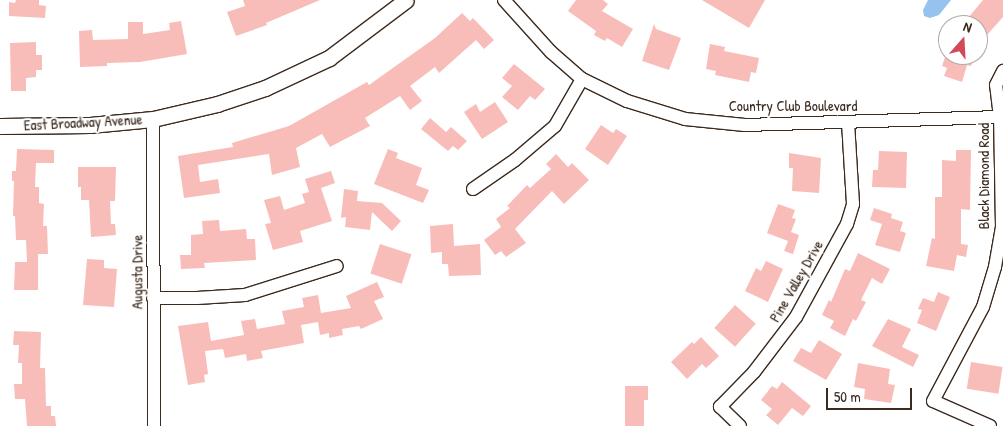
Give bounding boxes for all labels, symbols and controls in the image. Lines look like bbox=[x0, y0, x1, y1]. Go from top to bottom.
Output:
north arrow bbox=[938, 15, 988, 65]
text: N bbox=[961, 16, 974, 36]
street label: Country Club Boulevard bbox=[729, 97, 857, 115]
street label: East Broadway Avenue bbox=[23, 110, 143, 134]
street label: Black Diamond Road bbox=[975, 123, 993, 229]
street label: Augusta Drive bbox=[128, 235, 146, 309]
street label: Pine Valley Drive bbox=[765, 237, 827, 325]
scale bar bbox=[828, 378, 914, 410]
text: 50 m bbox=[834, 386, 861, 407]

